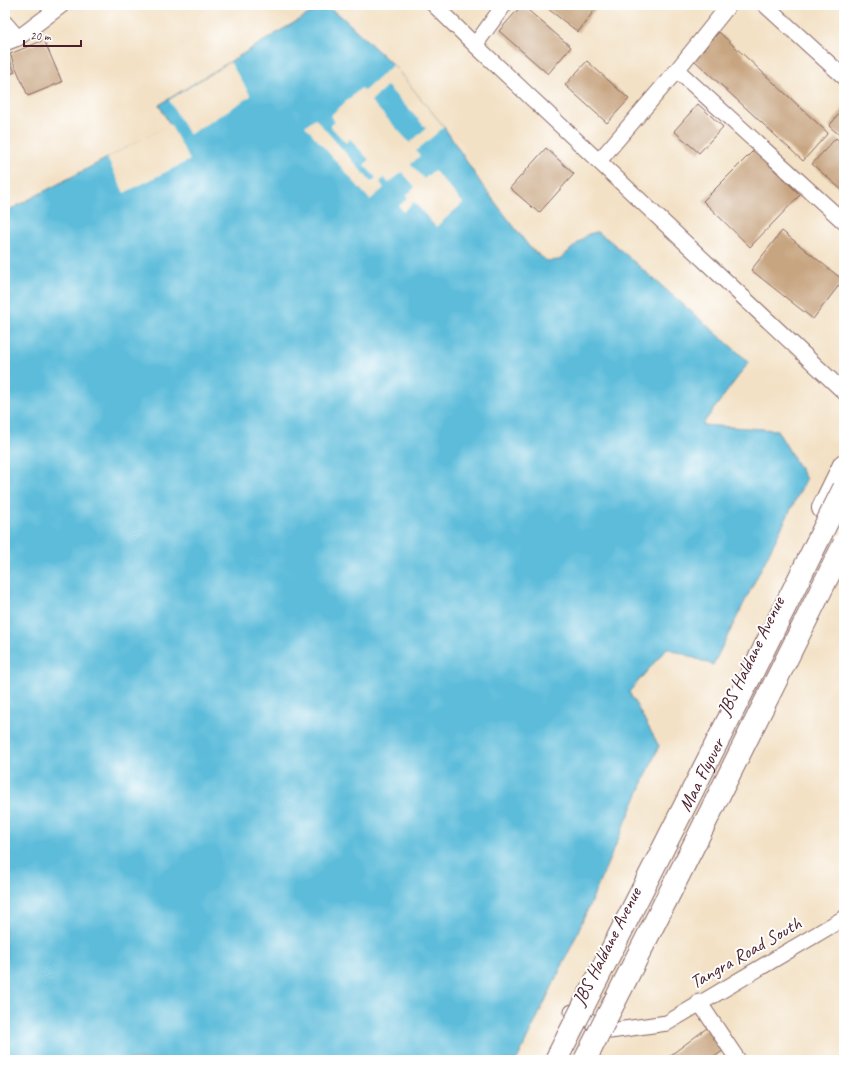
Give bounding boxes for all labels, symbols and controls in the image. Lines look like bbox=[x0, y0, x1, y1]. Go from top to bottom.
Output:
scale bar bbox=[24, 22, 81, 48]
text: 20 m bbox=[30, 28, 52, 44]
street label: JBS Haldane Avenue bbox=[711, 592, 791, 721]
street label: Maa Flyover bbox=[673, 732, 731, 816]
street label: JBS Haldane Avenue bbox=[566, 882, 648, 1010]
street label: Tangra Road South bbox=[686, 911, 806, 994]

